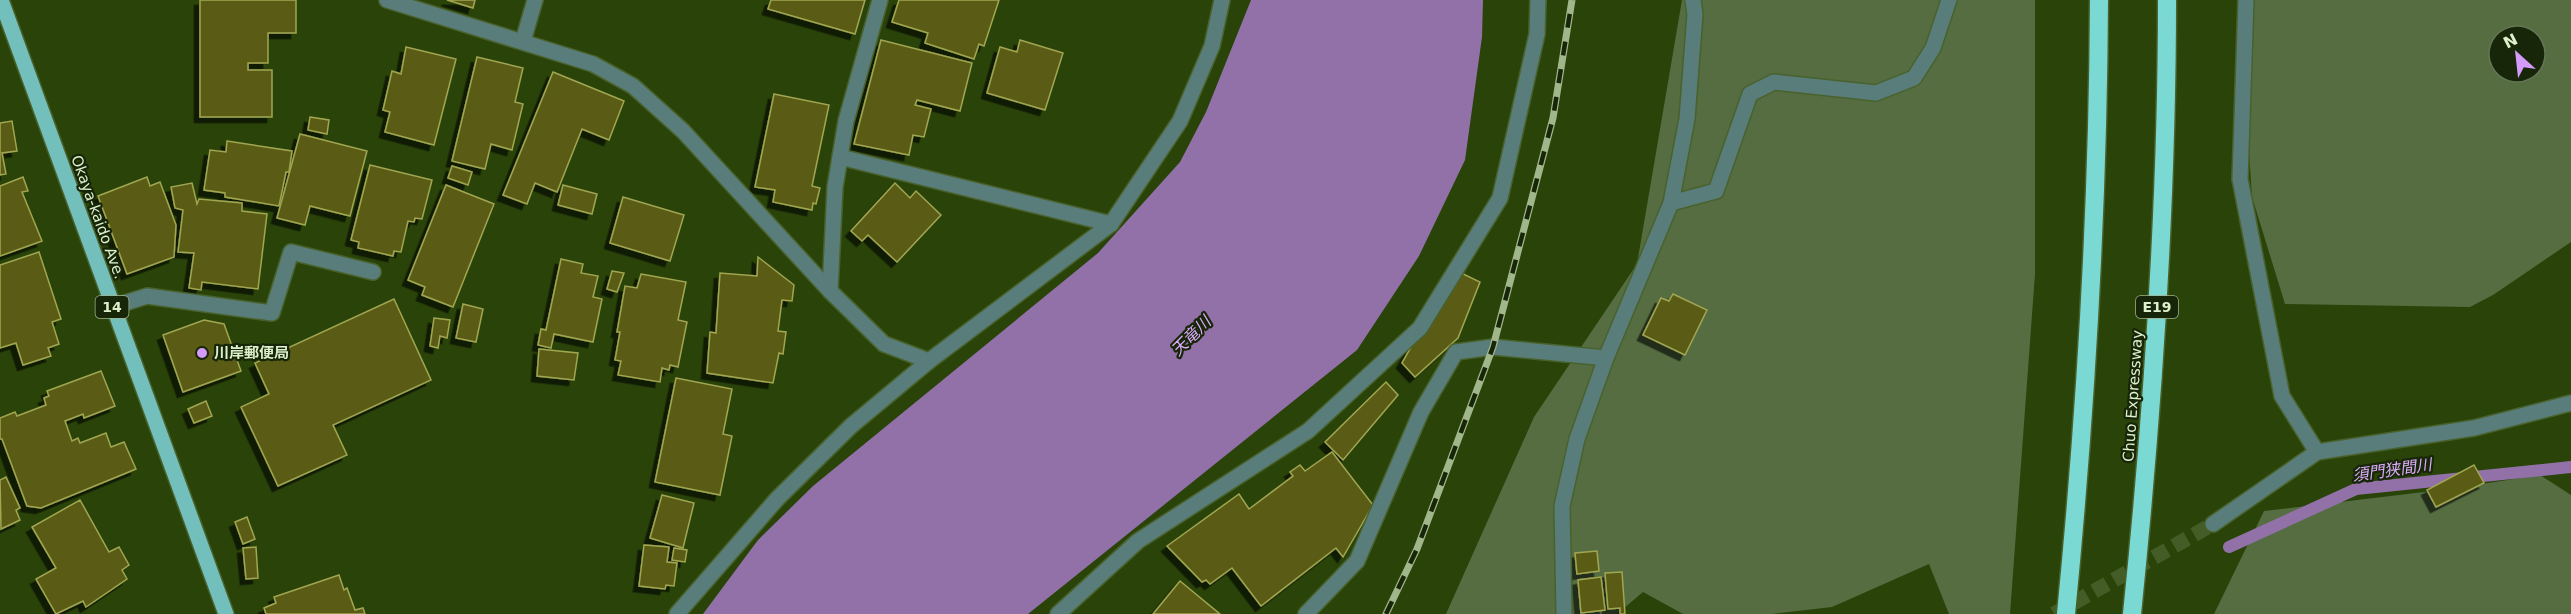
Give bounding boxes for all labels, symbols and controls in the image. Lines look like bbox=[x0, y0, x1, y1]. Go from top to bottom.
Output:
north arrow bbox=[2487, 24, 2547, 84]
text: N bbox=[2500, 30, 2521, 53]
street label: Okaya-kaido Ave. bbox=[67, 153, 129, 281]
road number: 14 bbox=[96, 296, 128, 318]
road number: E19 bbox=[2136, 296, 2178, 318]
water label: 天竜川 bbox=[1167, 311, 1216, 360]
street label: Chuo Expressway bbox=[2119, 329, 2147, 463]
place label: 川岸郵便局 bbox=[214, 344, 289, 362]
marker: 川岸郵便局 bbox=[195, 346, 209, 360]
water label: 須門狭間川 bbox=[2351, 455, 2435, 485]

